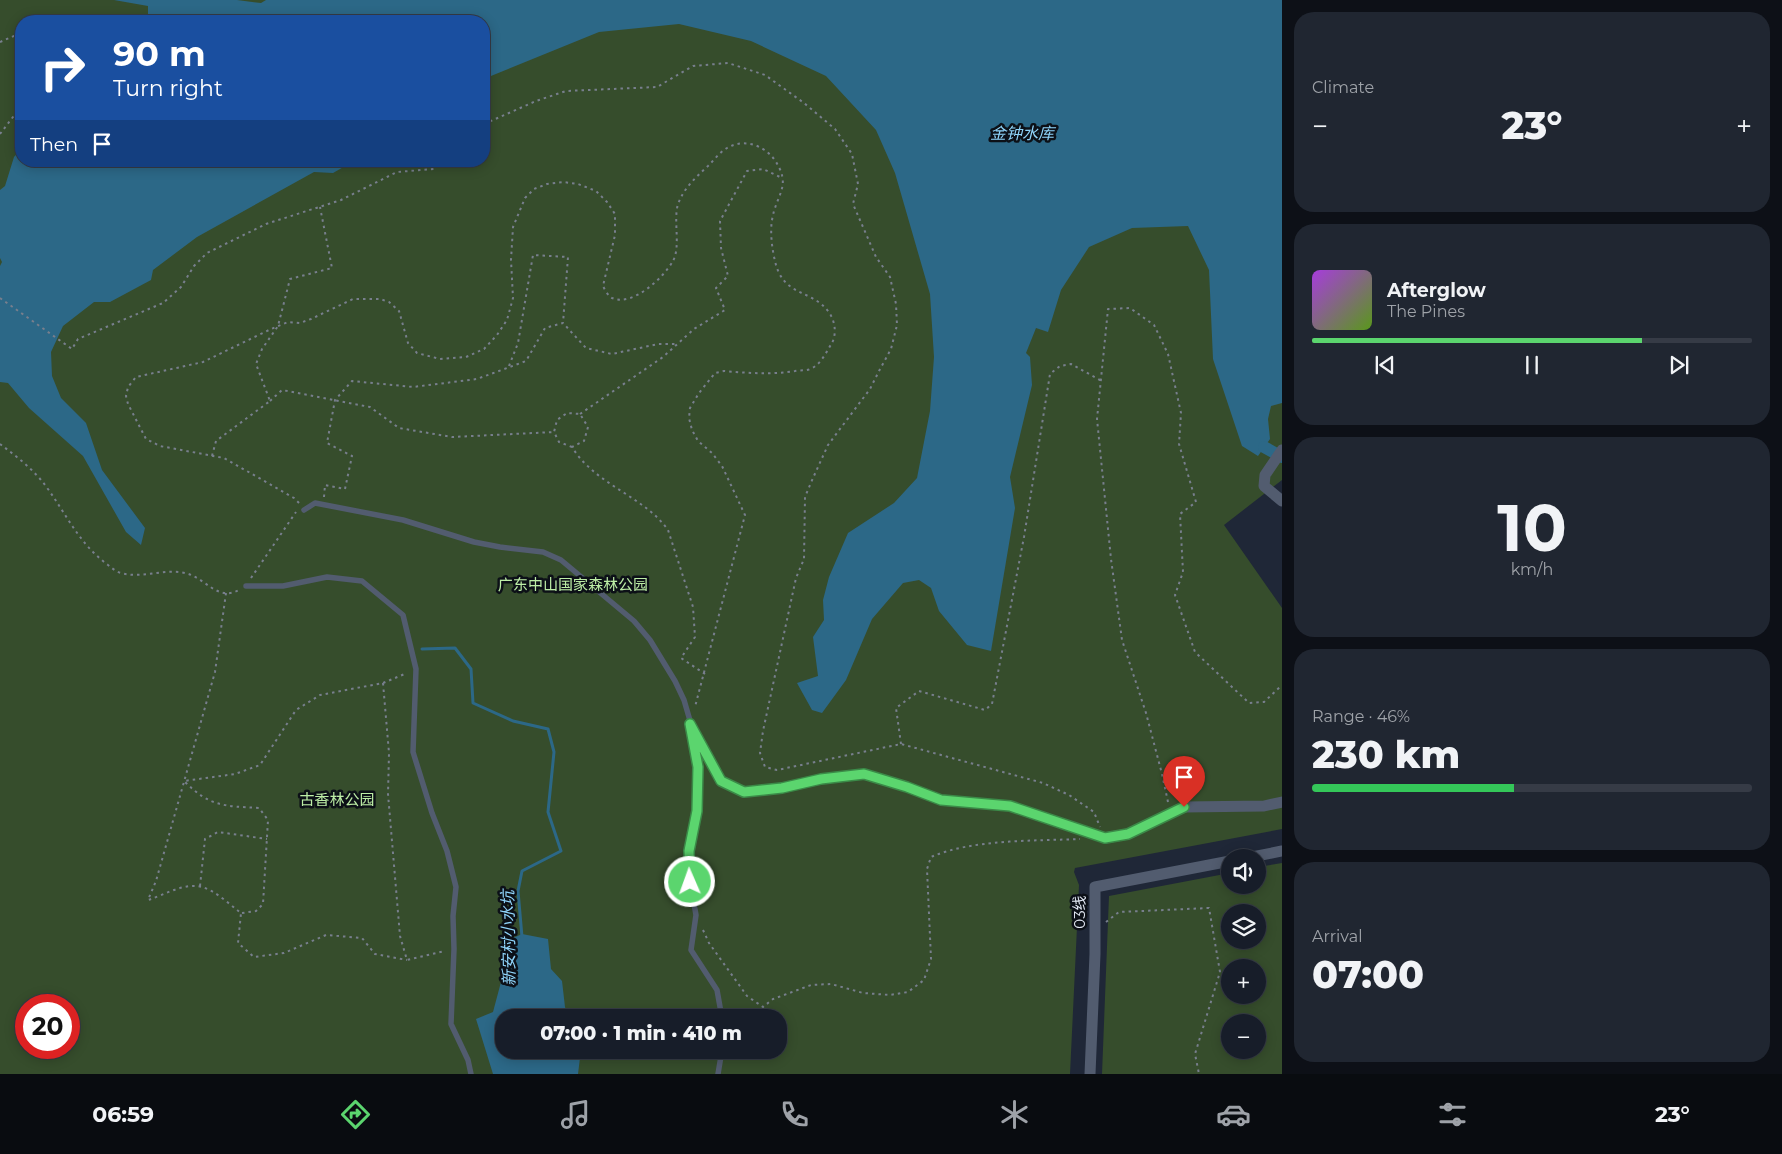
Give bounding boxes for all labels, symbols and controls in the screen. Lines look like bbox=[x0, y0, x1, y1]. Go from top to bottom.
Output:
text: 90 m bbox=[113, 32, 206, 75]
icon: right bbox=[30, 35, 95, 100]
text: Turn right bbox=[113, 75, 223, 102]
text: Climate bbox=[1312, 78, 1374, 97]
text: 23° bbox=[1502, 102, 1562, 149]
text: − bbox=[1312, 109, 1328, 143]
text: + bbox=[1736, 109, 1752, 143]
water label: 金钟水库 bbox=[990, 124, 1057, 143]
icon: arrive bbox=[88, 130, 116, 158]
text: Then bbox=[30, 133, 78, 156]
text: Afterglow bbox=[1387, 279, 1486, 302]
text: The Pines bbox=[1387, 302, 1465, 321]
icon: previous bbox=[1371, 351, 1399, 379]
icon: pause bbox=[1518, 351, 1546, 379]
icon: next bbox=[1665, 351, 1693, 379]
text: 10 bbox=[1497, 488, 1567, 567]
text: km/h bbox=[1511, 560, 1553, 579]
park label: 广东中山国家森林公园 bbox=[498, 575, 648, 594]
text: Range · 46% bbox=[1312, 707, 1410, 726]
text: 230 km bbox=[1312, 731, 1460, 778]
pin bbox=[1163, 756, 1205, 807]
icon: arrive bbox=[1170, 763, 1198, 791]
park label: 古香林公园 bbox=[299, 790, 375, 809]
map controls bbox=[1221, 849, 1266, 1059]
button: sound bbox=[1221, 849, 1266, 894]
position arrow bbox=[663, 855, 715, 907]
water label: 新安村小水坑 bbox=[498, 888, 519, 986]
street label: 03线 bbox=[1070, 895, 1089, 929]
button: layers bbox=[1221, 904, 1266, 949]
text: Arrival bbox=[1312, 927, 1362, 946]
text: 07:00 bbox=[1312, 951, 1424, 998]
button: + bbox=[1221, 959, 1266, 1004]
speed limit sign: 20 bbox=[15, 994, 80, 1059]
button: − bbox=[1221, 1014, 1266, 1059]
text: 07:00 · 1 min · 410 m bbox=[540, 1022, 742, 1045]
icon: directions bbox=[338, 1097, 373, 1132]
icon: music bbox=[558, 1097, 593, 1132]
icon: phone bbox=[777, 1097, 812, 1132]
icon: climate bbox=[997, 1097, 1032, 1132]
icon: car bbox=[1216, 1097, 1251, 1132]
icon: filters bbox=[1435, 1097, 1470, 1132]
text: 06:59 bbox=[92, 1101, 154, 1128]
text: 23° bbox=[1655, 1101, 1690, 1128]

